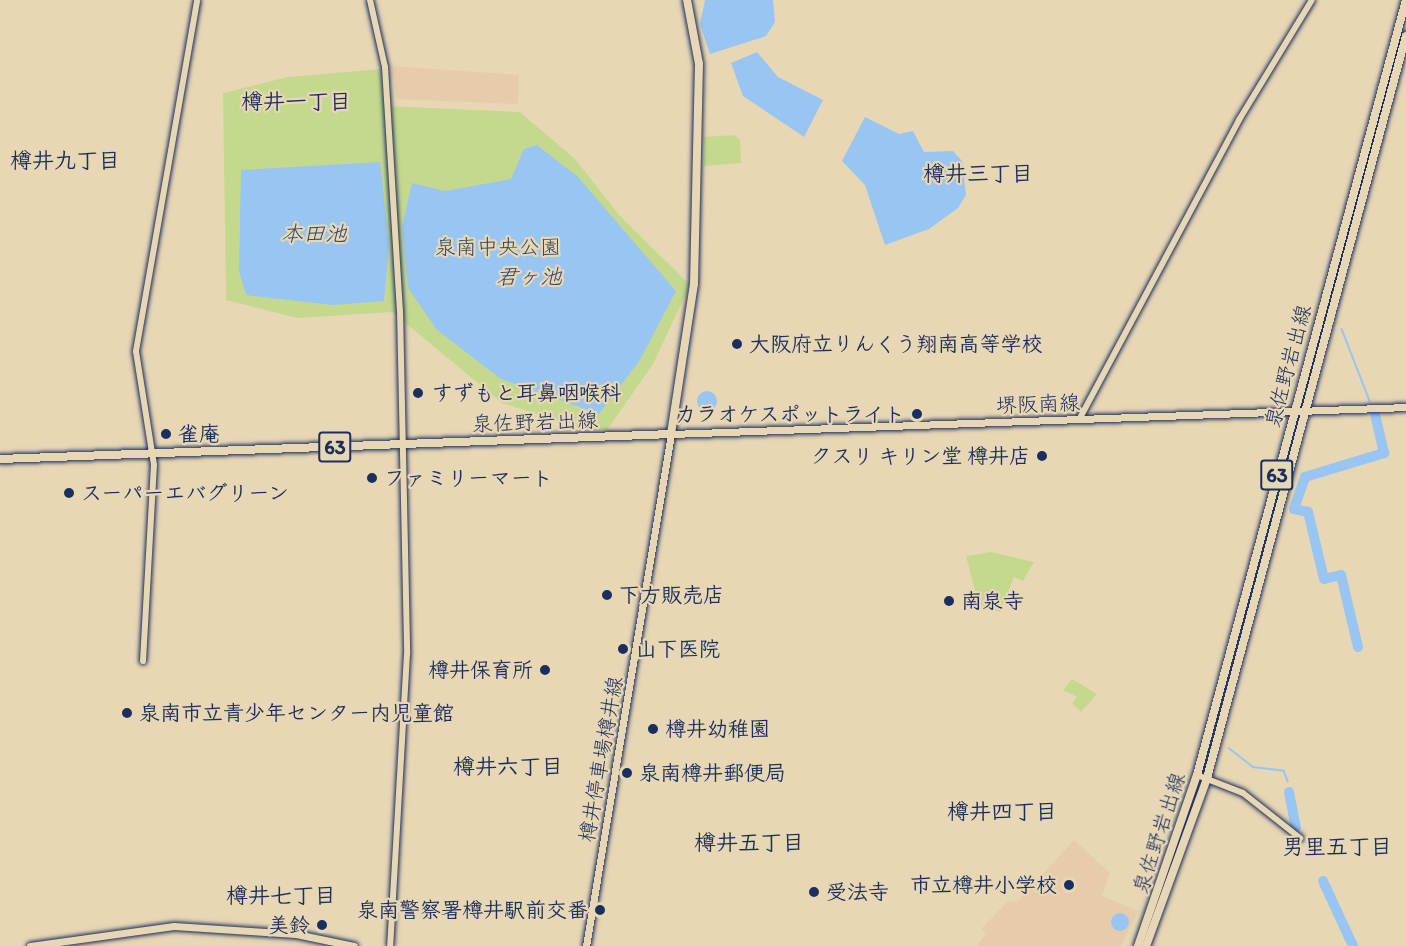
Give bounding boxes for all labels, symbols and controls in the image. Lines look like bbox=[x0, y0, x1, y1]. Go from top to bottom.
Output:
district label: 樽井一丁目 bbox=[241, 89, 351, 115]
district label: 樽井九丁目 bbox=[10, 148, 120, 174]
district label: 樽井三丁目 bbox=[923, 161, 1033, 187]
water label: 本田池 bbox=[281, 221, 347, 247]
park label: 泉南中央公園 bbox=[435, 234, 561, 260]
water label: 君ヶ池 bbox=[496, 264, 562, 290]
street label: 泉佐野岩出線 bbox=[1260, 302, 1316, 430]
place label: 大阪府立りんくう翔南高等学校 bbox=[749, 331, 1043, 357]
marker: 大阪府立りんくう翔南高等学校 bbox=[730, 337, 744, 351]
place label: すずもと耳鼻咽喉科 bbox=[432, 380, 621, 406]
marker: すずもと耳鼻咽喉科 bbox=[409, 384, 427, 402]
street label: 堺阪南線 bbox=[996, 390, 1080, 418]
place label: カラオケスポットライト bbox=[674, 401, 905, 427]
street label: 泉佐野岩出線 bbox=[472, 407, 598, 437]
marker: カラオケスポットライト bbox=[910, 407, 924, 421]
place label: 雀庵 bbox=[178, 421, 220, 447]
marker: 雀庵 bbox=[159, 427, 173, 441]
road number: 63 bbox=[317, 430, 353, 464]
place label: クスリ キリン堂 樽井店 bbox=[811, 443, 1030, 469]
marker: クスリ キリン堂 樽井店 bbox=[1035, 449, 1049, 463]
road number: 63 bbox=[1259, 458, 1295, 492]
place label: ファミリーマート bbox=[384, 465, 552, 491]
marker: ファミリーマート bbox=[365, 471, 379, 485]
place label: スーパーエバグリーン bbox=[81, 480, 290, 506]
marker: スーパーエバグリーン bbox=[62, 486, 76, 500]
place label: 下方販売店 bbox=[619, 582, 724, 608]
marker: 下方販売店 bbox=[600, 588, 614, 602]
place label: 南泉寺 bbox=[961, 588, 1024, 614]
marker: 南泉寺 bbox=[942, 594, 956, 608]
place label: 山下医院 bbox=[636, 636, 720, 662]
marker: 山下医院 bbox=[614, 640, 632, 658]
place label: 樽井保育所 bbox=[428, 657, 533, 683]
marker: 樽井保育所 bbox=[538, 663, 552, 677]
street label: 樽井停車場樽井線 bbox=[574, 674, 628, 844]
place label: 泉南市立青少年センター内児童館 bbox=[139, 700, 454, 726]
marker: 泉南市立青少年センター内児童館 bbox=[120, 706, 134, 720]
place label: 樽井幼稚園 bbox=[665, 716, 770, 742]
marker: 樽井幼稚園 bbox=[646, 722, 660, 736]
district label: 樽井六丁目 bbox=[453, 754, 563, 780]
place label: 泉南樽井郵便局 bbox=[639, 760, 786, 786]
marker: 泉南樽井郵便局 bbox=[620, 766, 634, 780]
street label: 泉佐野岩出線 bbox=[1128, 769, 1190, 897]
district label: 樽井四丁目 bbox=[947, 799, 1057, 825]
district label: 樽井五丁目 bbox=[694, 830, 804, 856]
district label: 男里五丁目 bbox=[1282, 834, 1392, 860]
place label: 市立樽井小学校 bbox=[910, 872, 1057, 898]
marker: 市立樽井小学校 bbox=[1062, 878, 1076, 892]
place label: 受法寺 bbox=[826, 879, 889, 905]
district label: 樽井七丁目 bbox=[226, 883, 336, 909]
marker: 受法寺 bbox=[807, 885, 821, 899]
place label: 泉南警察署樽井駅前交番 bbox=[357, 897, 588, 923]
marker: 泉南警察署樽井駅前交番 bbox=[593, 903, 607, 917]
place label: 美鈴 bbox=[268, 912, 310, 938]
marker: 美鈴 bbox=[315, 918, 329, 932]

